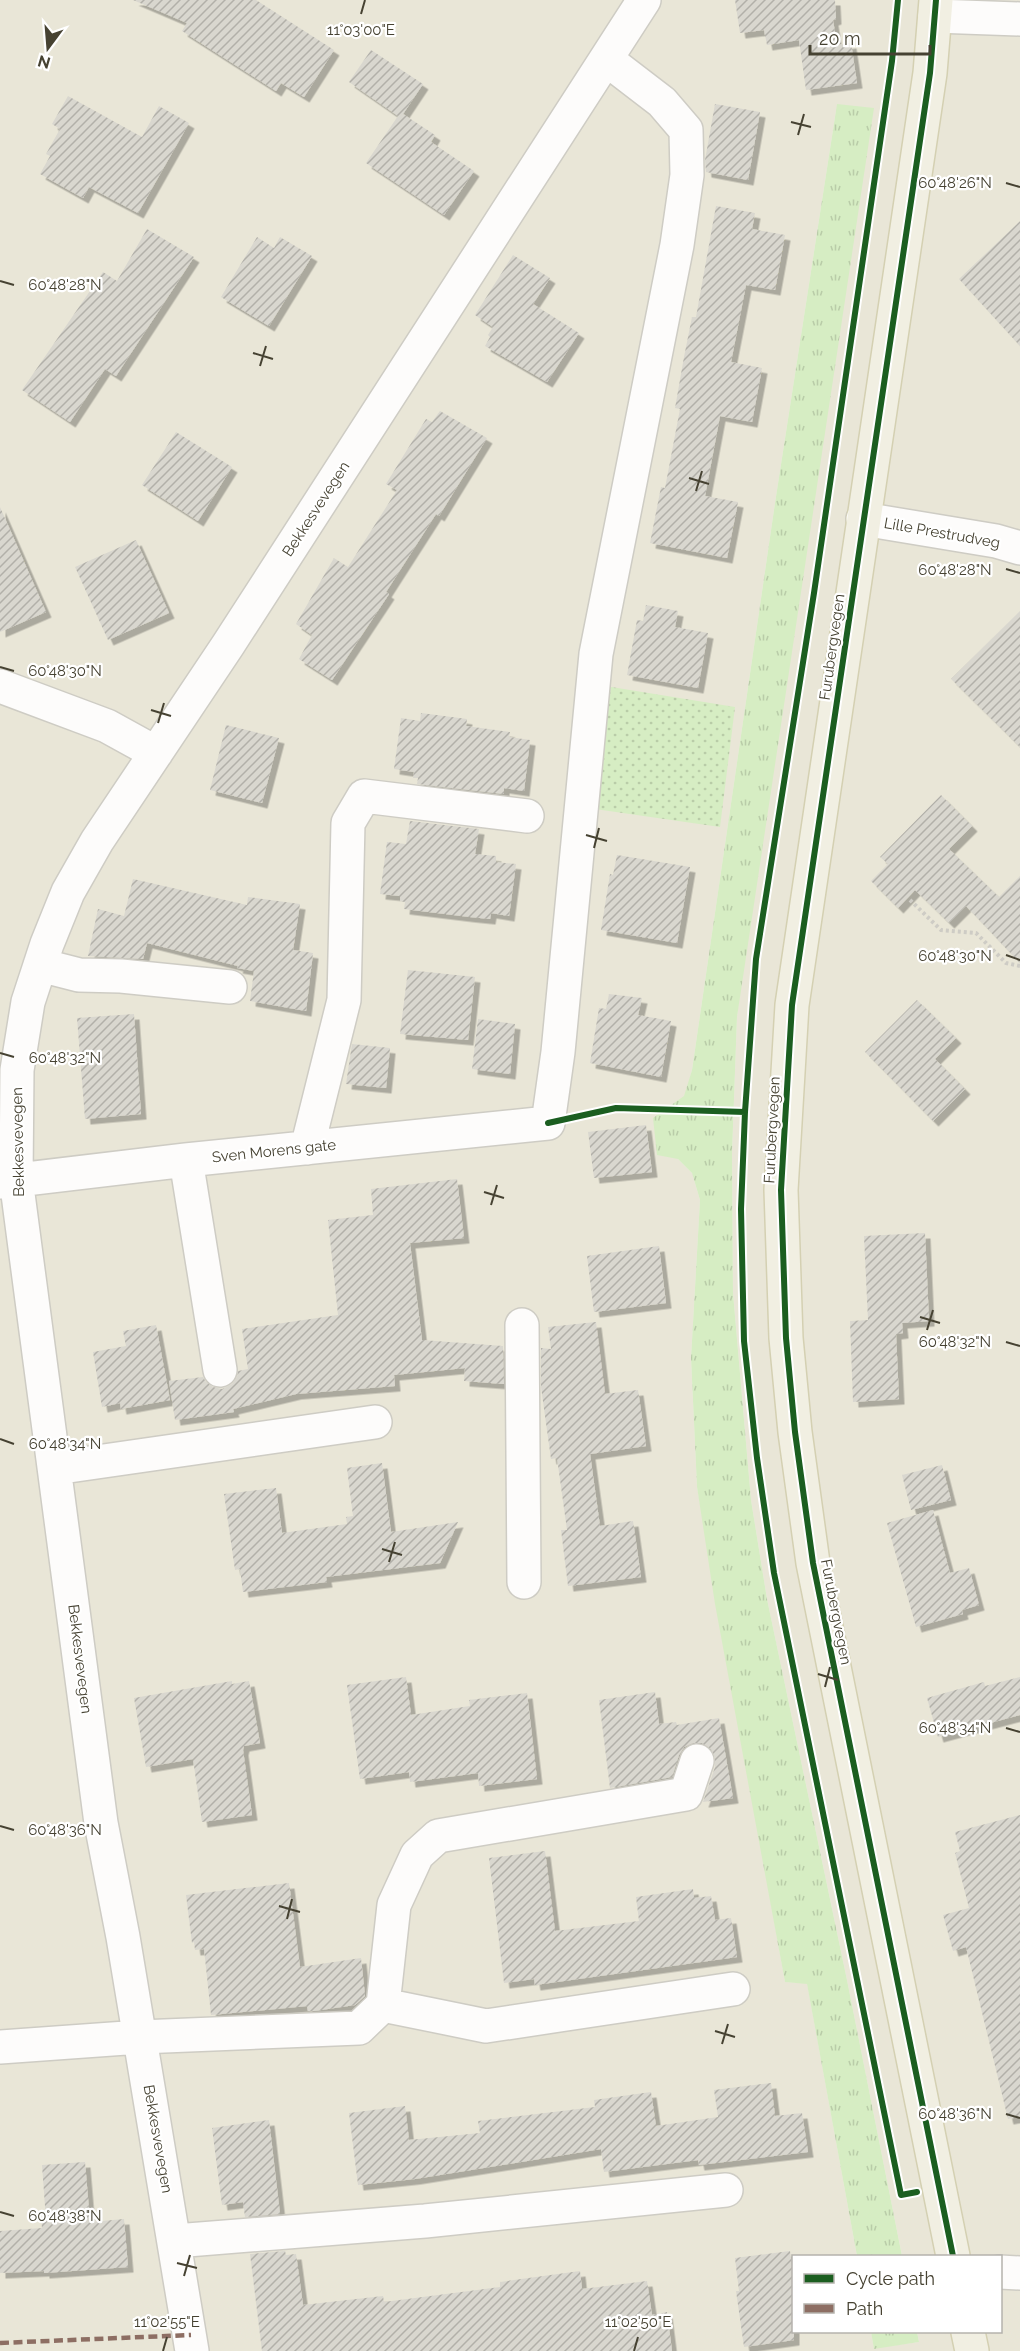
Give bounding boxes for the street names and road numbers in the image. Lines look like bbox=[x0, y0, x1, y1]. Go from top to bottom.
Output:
street label: Bekkesvevegen bbox=[279, 458, 353, 560]
street label: Lille Prestrudveg bbox=[883, 514, 1001, 552]
street label: Furubergvegen bbox=[816, 593, 848, 701]
street label: Furubergvegen bbox=[760, 1076, 784, 1184]
street label: Bekkesvevegen bbox=[8, 1087, 28, 1197]
street label: Sven Morens gate bbox=[211, 1136, 337, 1166]
street label: Furubergvegen bbox=[817, 1558, 855, 1666]
street label: Bekkesvevegen bbox=[64, 1603, 96, 1715]
street label: Bekkesvevegen bbox=[140, 2083, 176, 2195]

